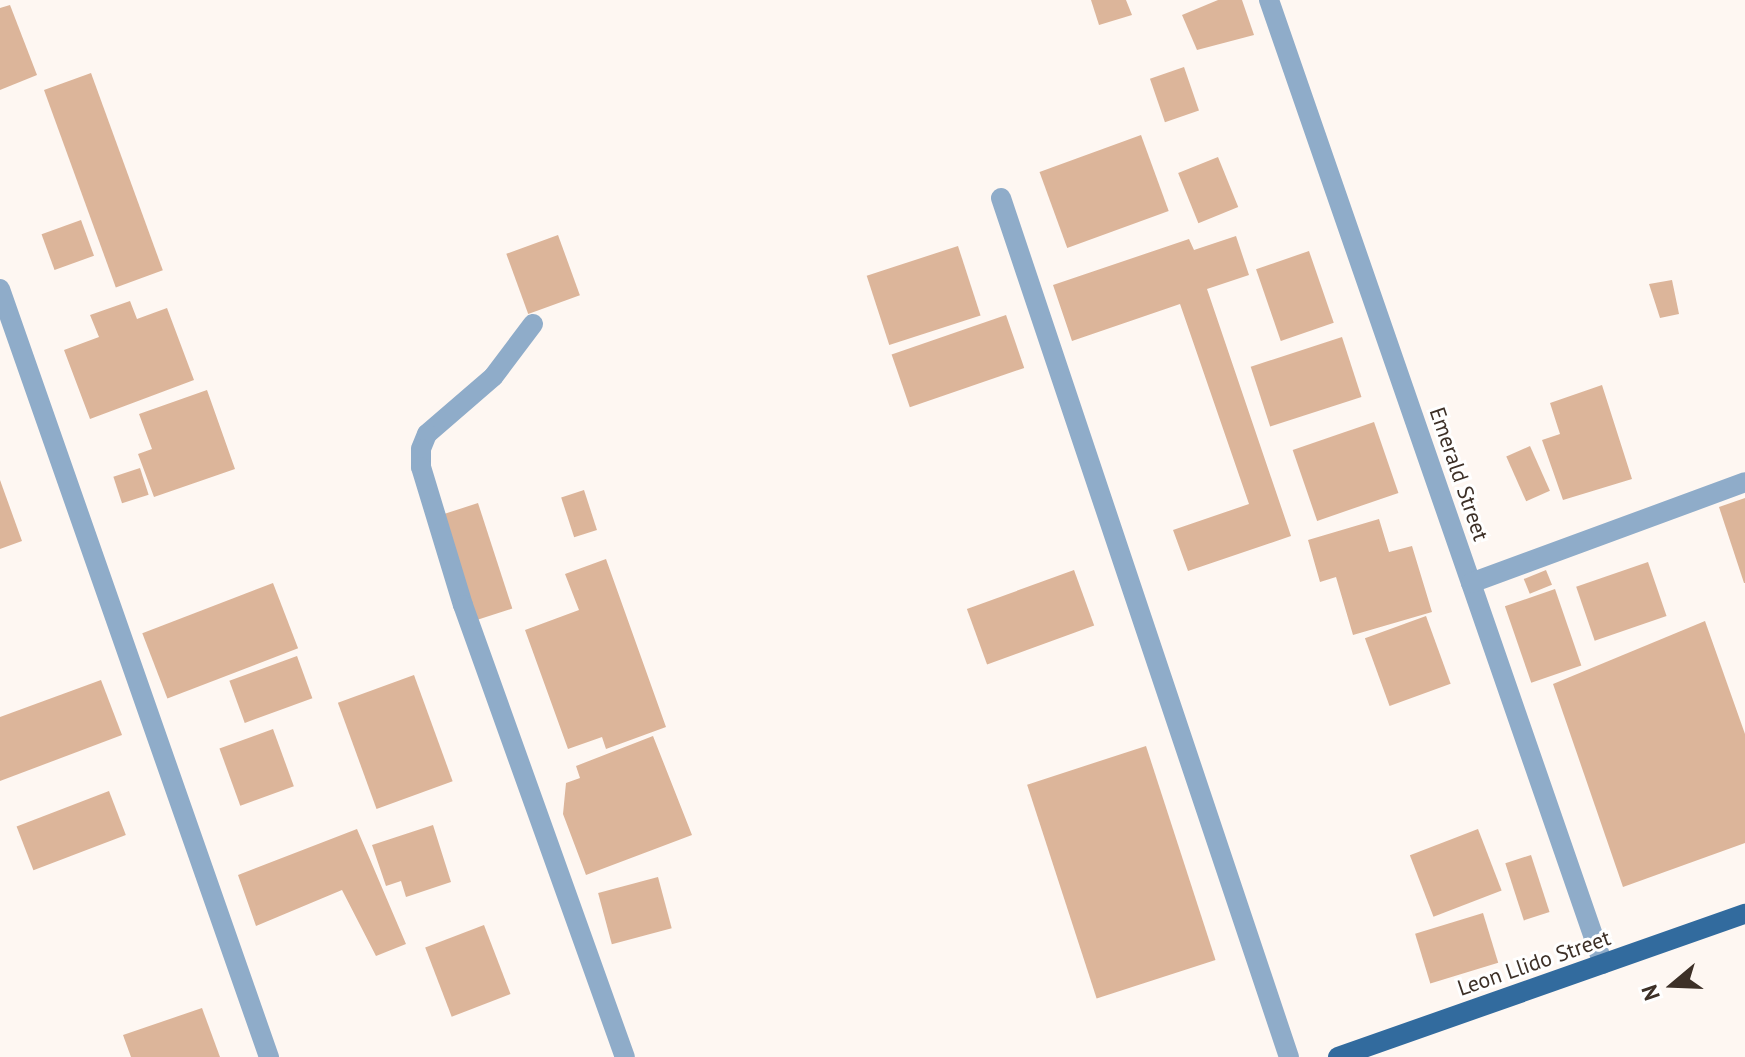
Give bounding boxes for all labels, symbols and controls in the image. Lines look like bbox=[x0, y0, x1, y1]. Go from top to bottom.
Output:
street label: Emerald Street bbox=[1424, 404, 1494, 544]
street label: Leon Llido Street bbox=[1454, 924, 1614, 1002]
north arrow bbox=[1633, 945, 1713, 1025]
text: N bbox=[1635, 981, 1666, 1004]

